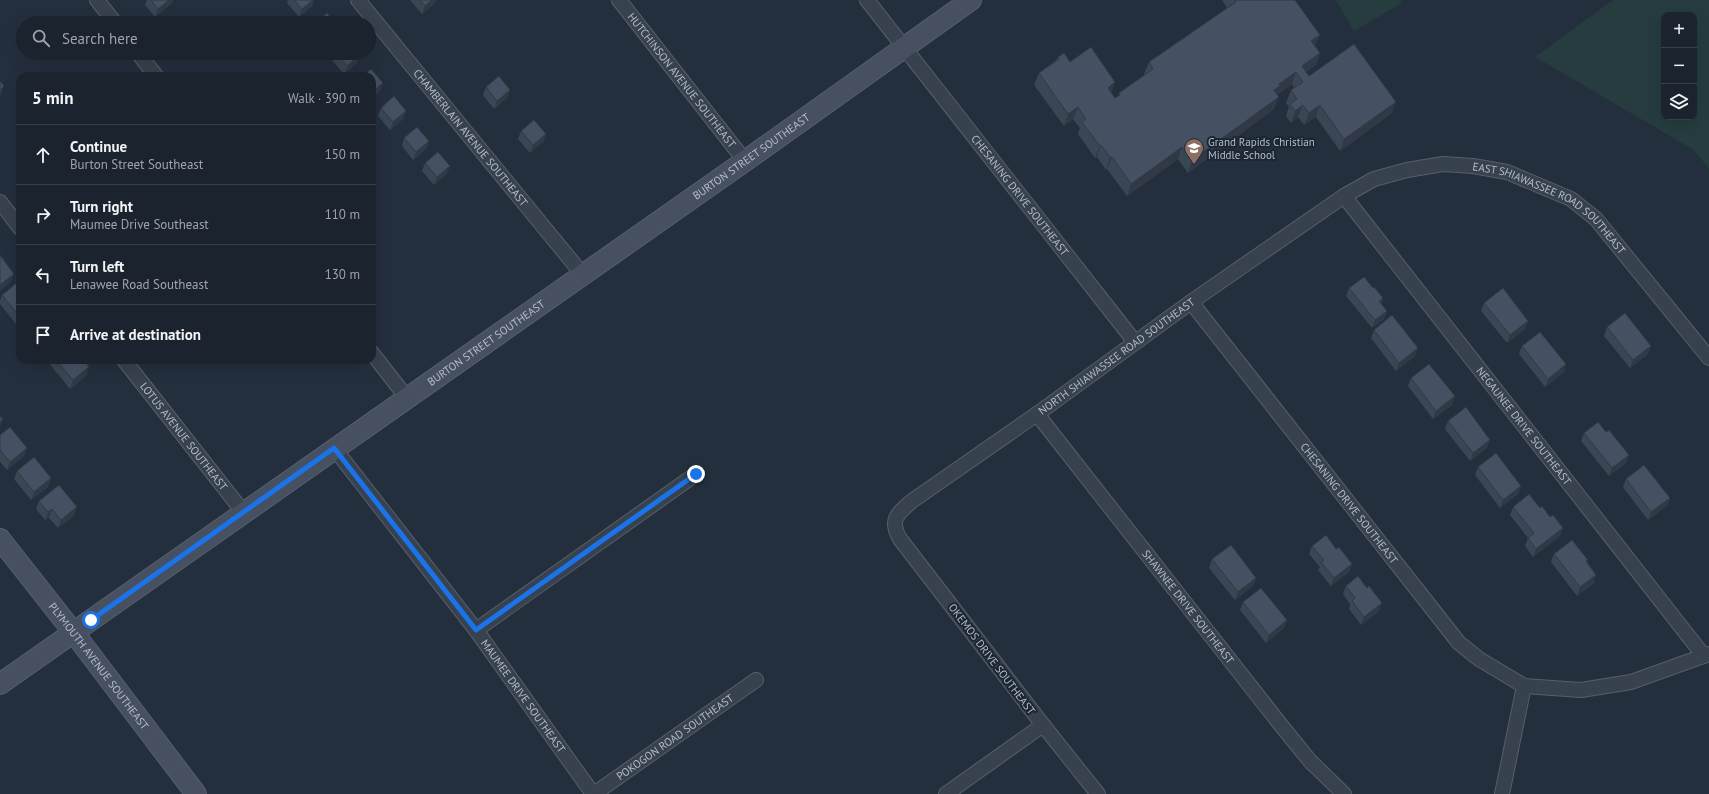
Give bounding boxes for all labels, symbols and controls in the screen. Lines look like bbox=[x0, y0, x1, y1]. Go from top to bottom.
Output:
street label: HUTCHINSON AVENUE SOUTHEAST bbox=[625, 10, 739, 151]
map controls bbox=[1661, 12, 1697, 120]
button: + bbox=[1661, 12, 1697, 48]
search box bbox=[16, 16, 376, 60]
icon: search bbox=[30, 27, 52, 49]
text: Search here bbox=[62, 29, 138, 48]
button: − bbox=[1661, 48, 1697, 84]
street label: CHAMBERLAIN AVENUE SOUTHEAST bbox=[411, 66, 531, 209]
button: layers bbox=[1661, 84, 1697, 120]
text: 5 min bbox=[32, 87, 73, 109]
text: Walk · 390 m bbox=[288, 90, 360, 107]
street label: BURTON STREET SOUTHEAST bbox=[690, 110, 812, 203]
street label: CHESANING DRIVE SOUTHEAST bbox=[968, 132, 1072, 259]
place label: Grand Rapids Christian Middle School bbox=[1208, 135, 1315, 162]
text: Continue bbox=[70, 137, 127, 156]
school or university icon: Grand Rapids Christian Middle School bbox=[1183, 137, 1205, 165]
icon: ahead bbox=[32, 144, 54, 166]
text: 150 m bbox=[325, 146, 360, 163]
text: Burton Street Southeast bbox=[70, 156, 203, 173]
street label: EAST SHIAWASSEE ROAD SOUTHEAST bbox=[1472, 159, 1629, 257]
text: Turn right bbox=[70, 197, 133, 216]
icon: right bbox=[32, 204, 54, 226]
text: 110 m bbox=[325, 206, 360, 223]
text: Maumee Drive Southeast bbox=[70, 216, 209, 233]
text: Turn left bbox=[70, 257, 124, 276]
icon: left bbox=[32, 264, 54, 286]
text: 130 m bbox=[325, 266, 360, 283]
text: Lenawee Road Southeast bbox=[70, 276, 208, 293]
street label: NORTH SHIAWASSEE ROAD SOUTHEAST bbox=[1036, 295, 1197, 418]
street label: BURTON STREET SOUTHEAST bbox=[425, 297, 548, 389]
icon: arrive bbox=[32, 324, 54, 346]
text: Arrive at destination bbox=[70, 325, 201, 344]
street label: NEGAUNEE DRIVE SOUTHEAST bbox=[1473, 364, 1575, 488]
street label: LOTUS AVENUE SOUTHEAST bbox=[137, 379, 231, 493]
street label: CHESANING DRIVE SOUTHEAST bbox=[1297, 440, 1401, 567]
route end bbox=[687, 465, 705, 483]
street label: SHAWNEE DRIVE SOUTHEAST bbox=[1139, 547, 1237, 667]
street label: PLYMOUTH AVENUE SOUTHEAST bbox=[46, 600, 152, 732]
street label: OKEMOS DRIVE SOUTHEAST bbox=[946, 601, 1038, 717]
route start bbox=[82, 611, 100, 629]
street label: MAUMEE DRIVE SOUTHEAST bbox=[478, 637, 568, 756]
street label: POKOGON ROAD SOUTHEAST bbox=[614, 691, 736, 783]

